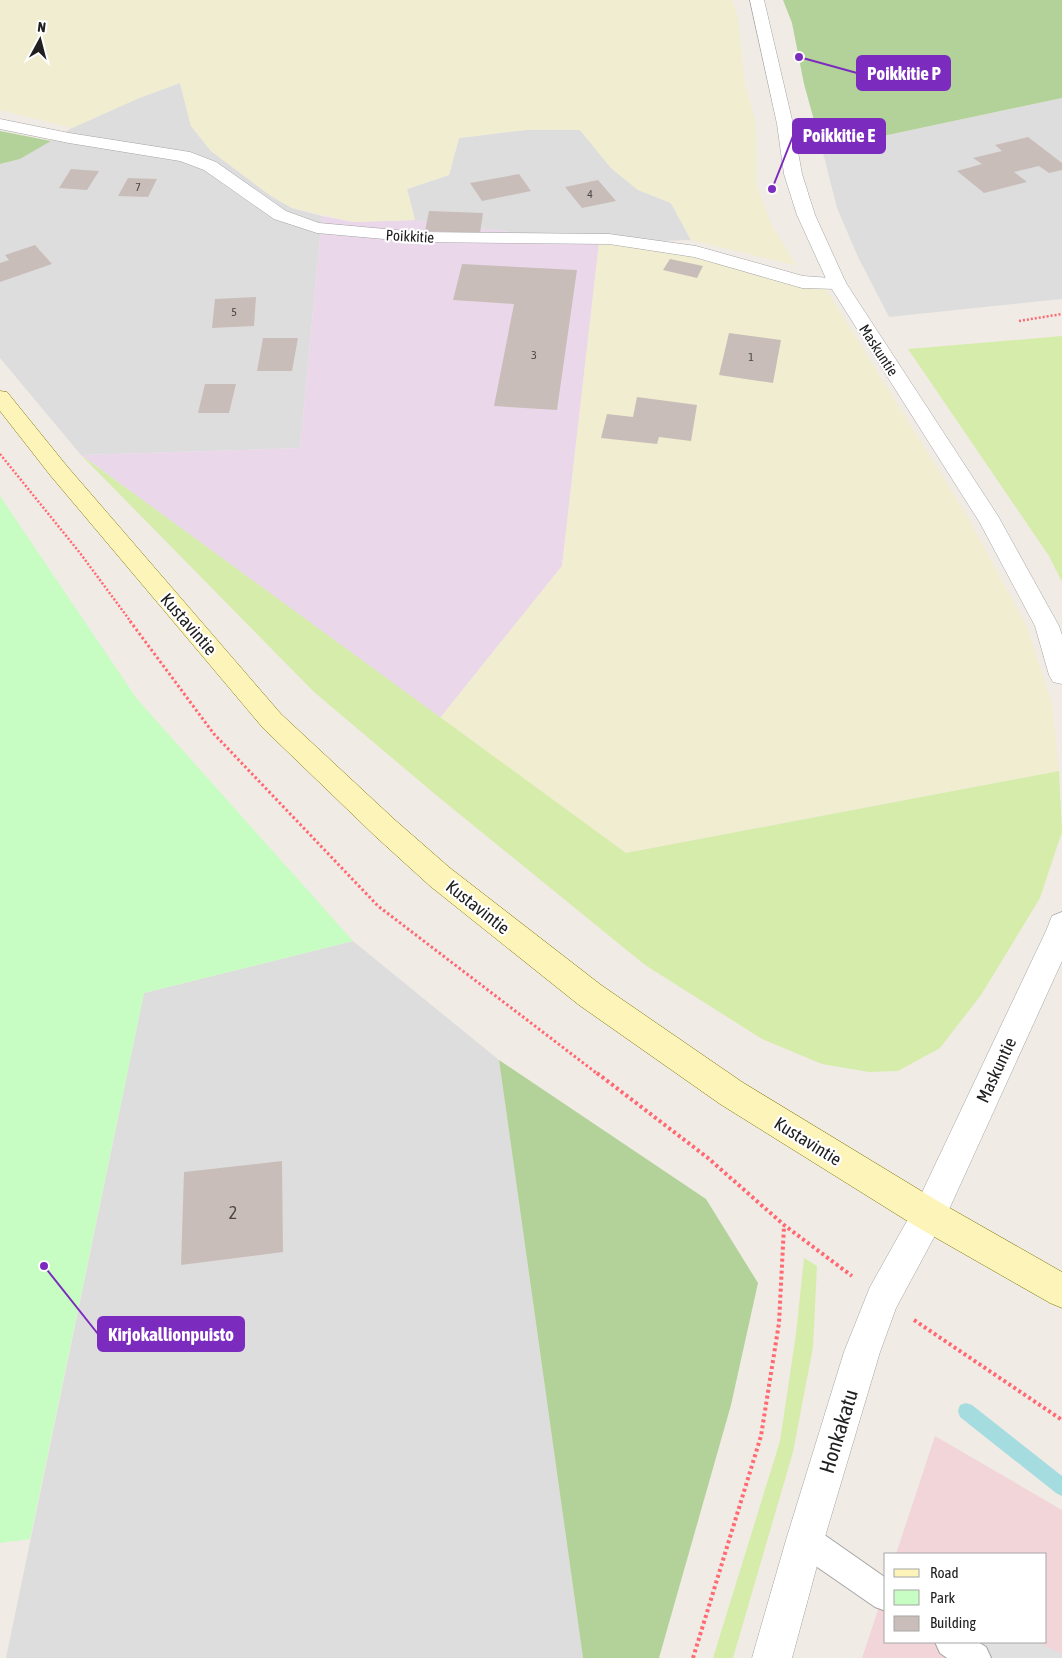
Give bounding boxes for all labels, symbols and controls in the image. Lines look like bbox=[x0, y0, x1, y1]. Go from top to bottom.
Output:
north arrow bbox=[15, 15, 65, 65]
text: N bbox=[37, 19, 47, 36]
callout: Poikkitie P bbox=[857, 56, 950, 90]
text: Poikkitie P bbox=[867, 62, 942, 84]
callout: Poikkitie E bbox=[793, 119, 885, 153]
text: Poikkitie E bbox=[803, 124, 875, 146]
house number: 7 bbox=[135, 180, 141, 194]
house number: 4 bbox=[587, 187, 593, 201]
street label: Poikkitie bbox=[385, 226, 435, 246]
house number: 5 bbox=[231, 305, 237, 319]
street label: Maskuntie bbox=[856, 321, 902, 379]
house number: 3 bbox=[531, 348, 537, 362]
house number: 1 bbox=[748, 350, 754, 364]
street label: Kustavintie bbox=[156, 589, 222, 659]
street label: Kustavintie bbox=[442, 876, 514, 938]
street label: Maskuntie bbox=[972, 1034, 1020, 1106]
street label: Kustavintie bbox=[771, 1112, 845, 1170]
house number: 2 bbox=[229, 1202, 237, 1223]
callout: Kirjokallionpuisto bbox=[98, 1317, 244, 1351]
text: Kirjokallionpuisto bbox=[108, 1323, 234, 1345]
street label: Honkakatu bbox=[814, 1386, 862, 1476]
legend bbox=[884, 1553, 1047, 1643]
text: Road bbox=[930, 1564, 959, 1581]
text: Park bbox=[930, 1589, 955, 1606]
text: Building bbox=[930, 1614, 976, 1631]

